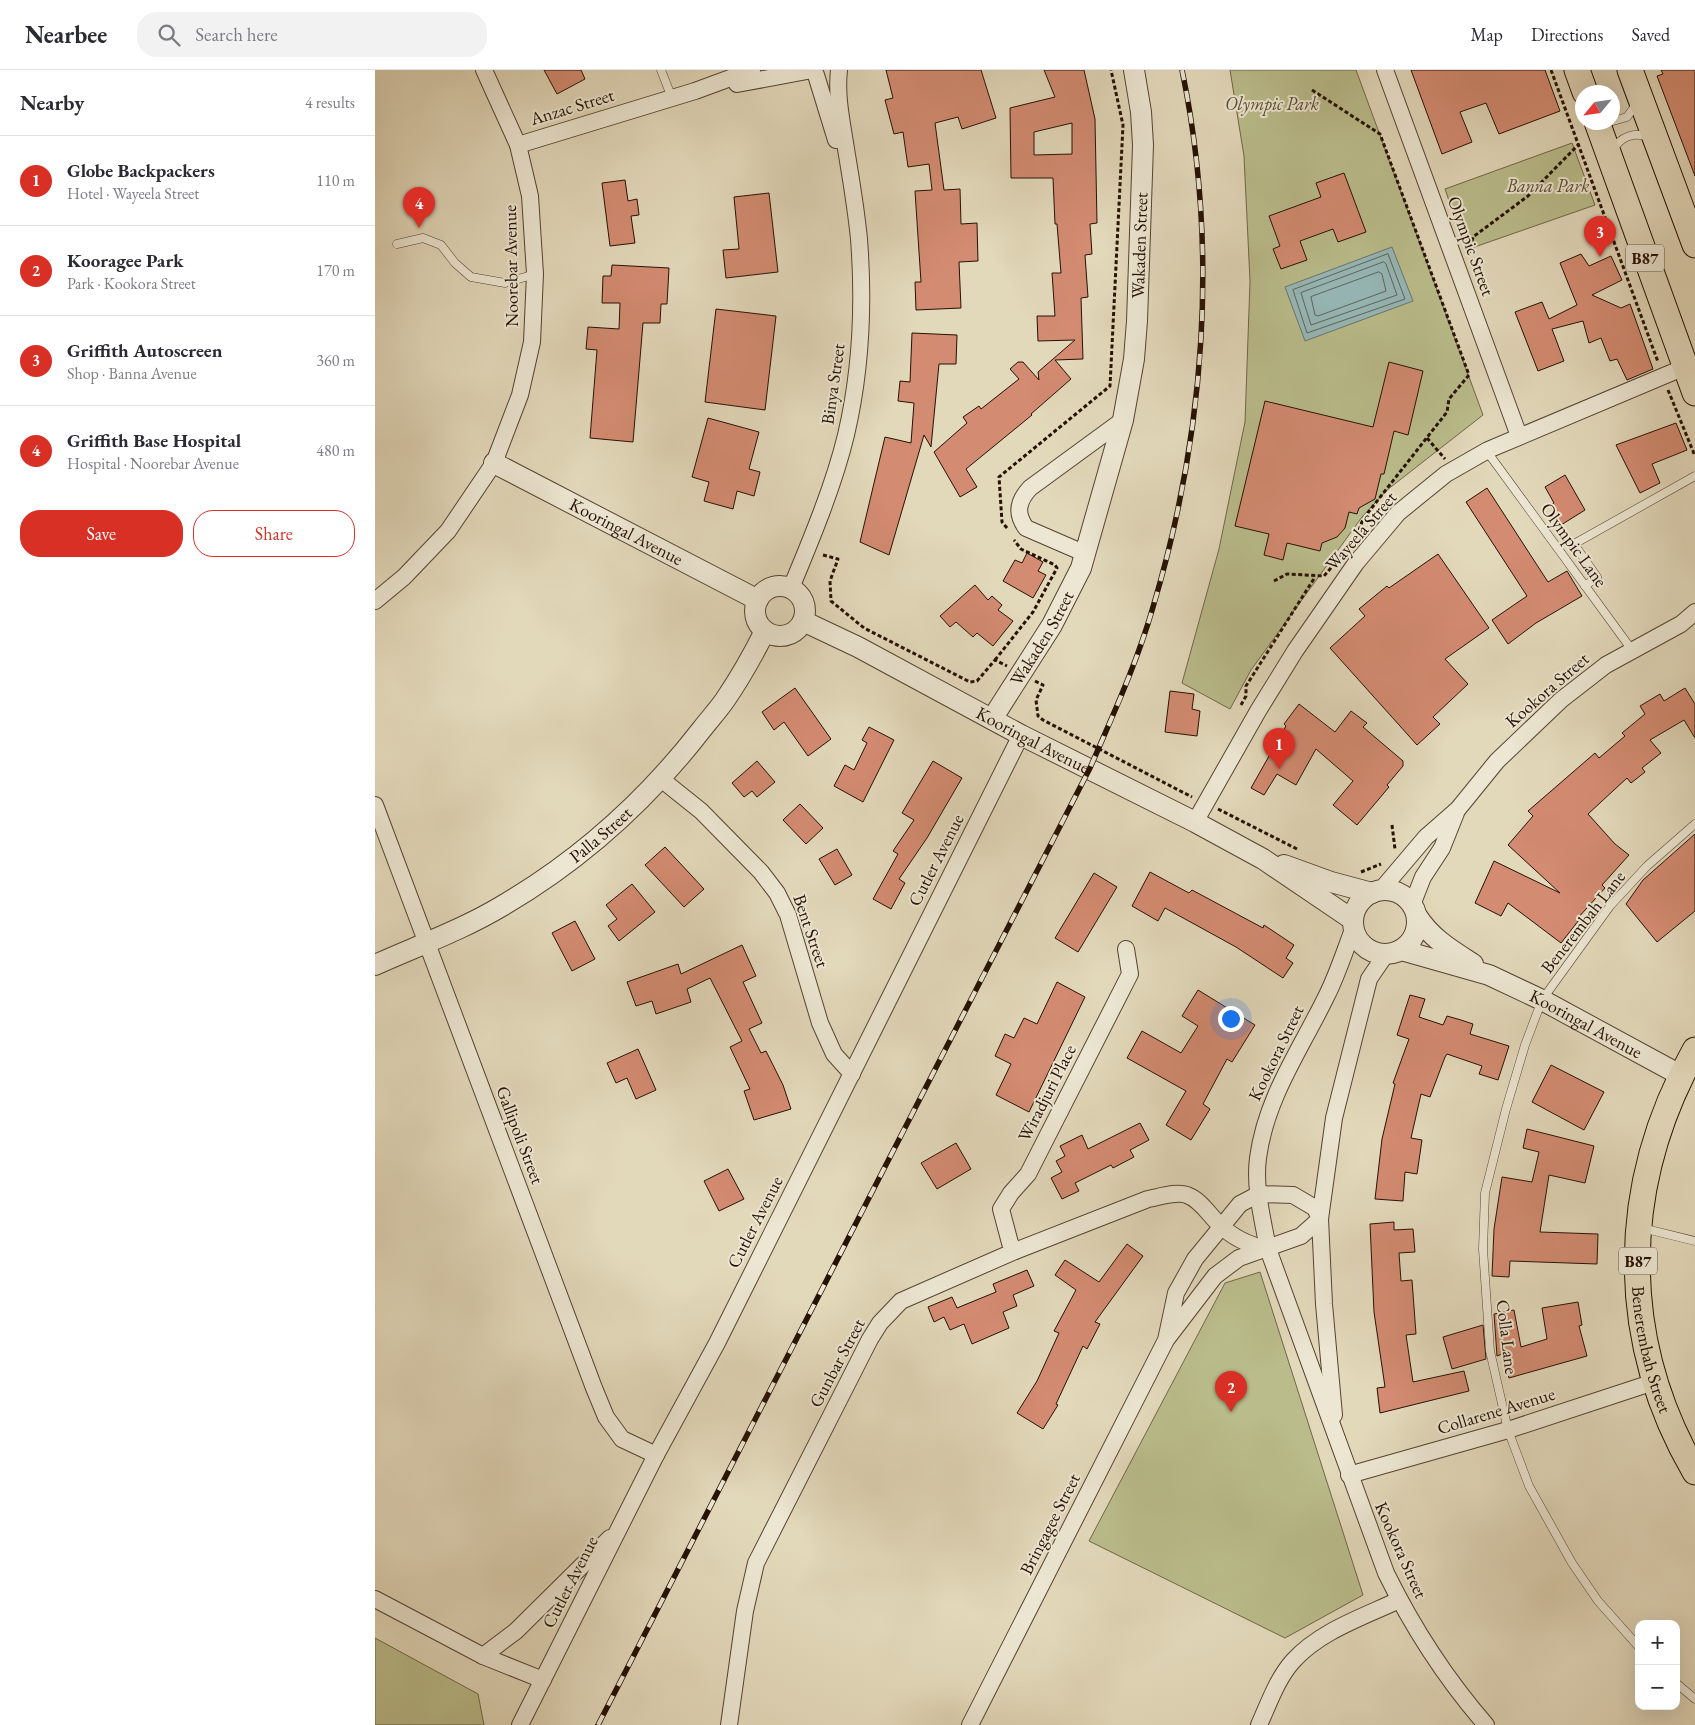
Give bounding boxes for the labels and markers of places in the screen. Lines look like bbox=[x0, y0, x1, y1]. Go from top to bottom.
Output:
pin: 4 bbox=[403, 187, 435, 228]
pin: 3 bbox=[1584, 216, 1616, 257]
pin: 1 bbox=[1263, 728, 1295, 769]
pin: 2 bbox=[1215, 1371, 1247, 1412]

